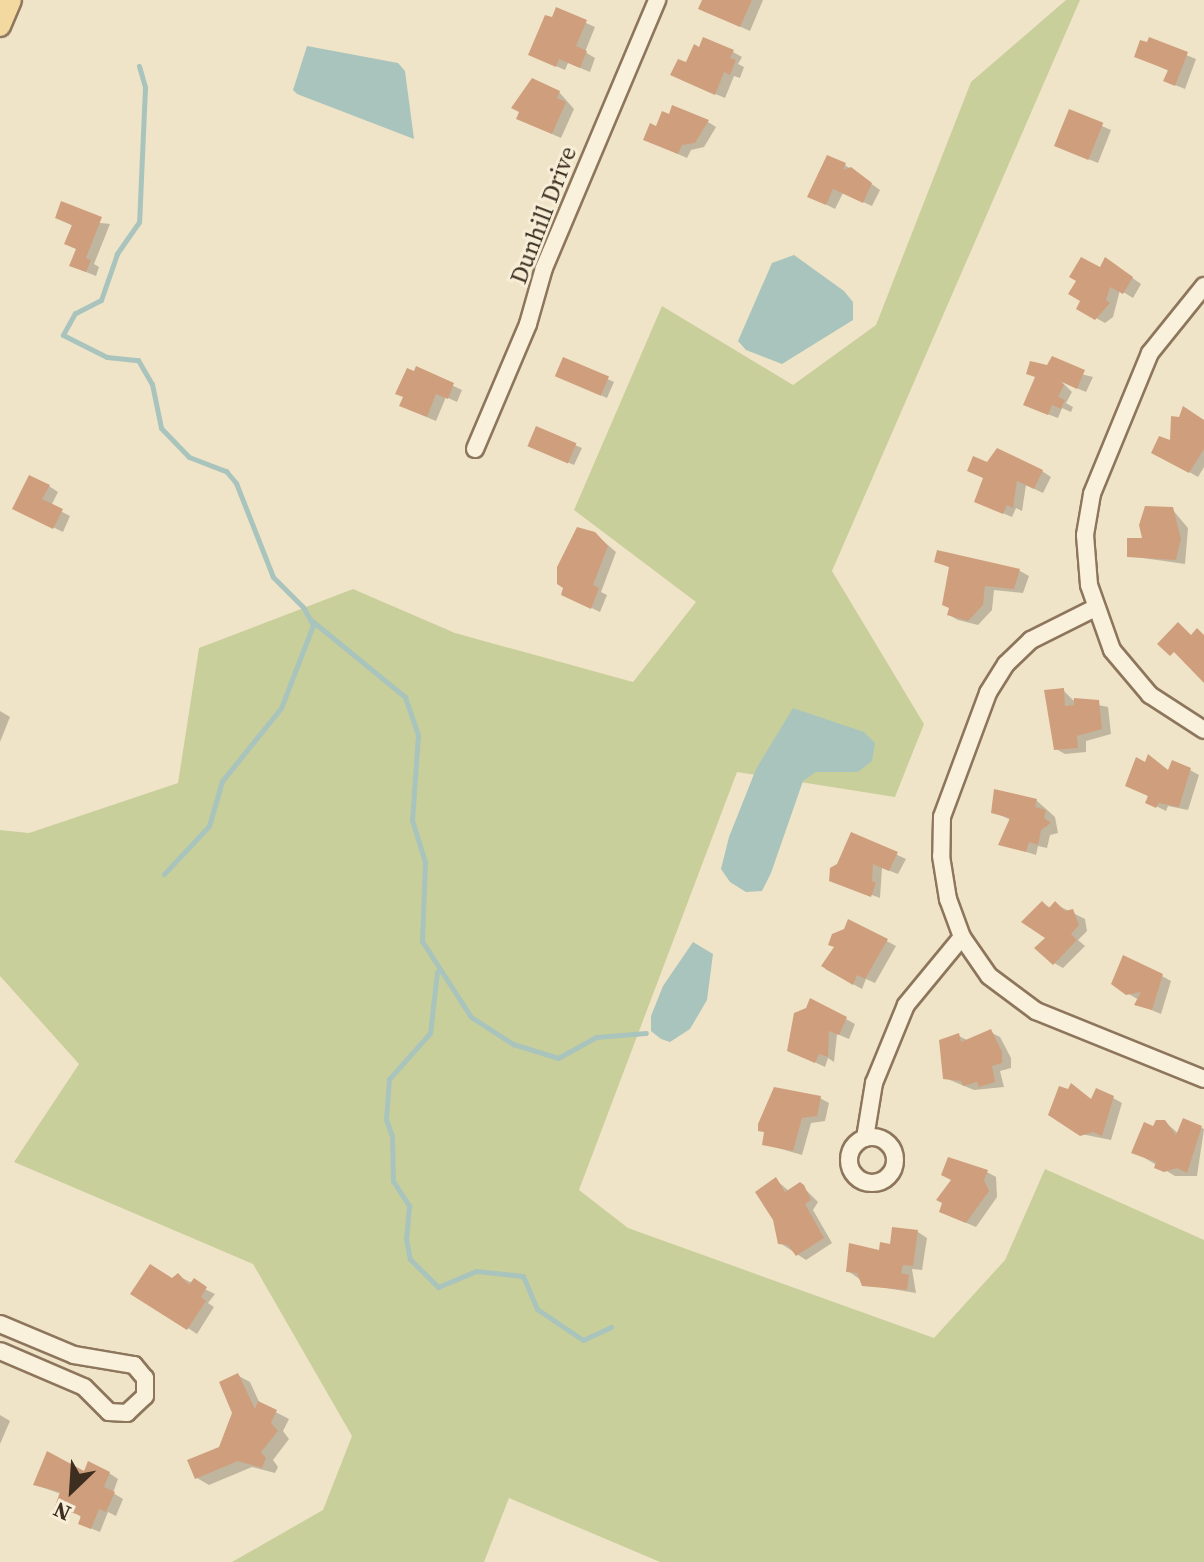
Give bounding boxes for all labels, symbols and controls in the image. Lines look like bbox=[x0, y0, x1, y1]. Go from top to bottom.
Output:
street label: Dunhill Drive bbox=[504, 142, 582, 288]
north arrow bbox=[32, 1450, 112, 1530]
text: N bbox=[48, 1495, 75, 1529]

